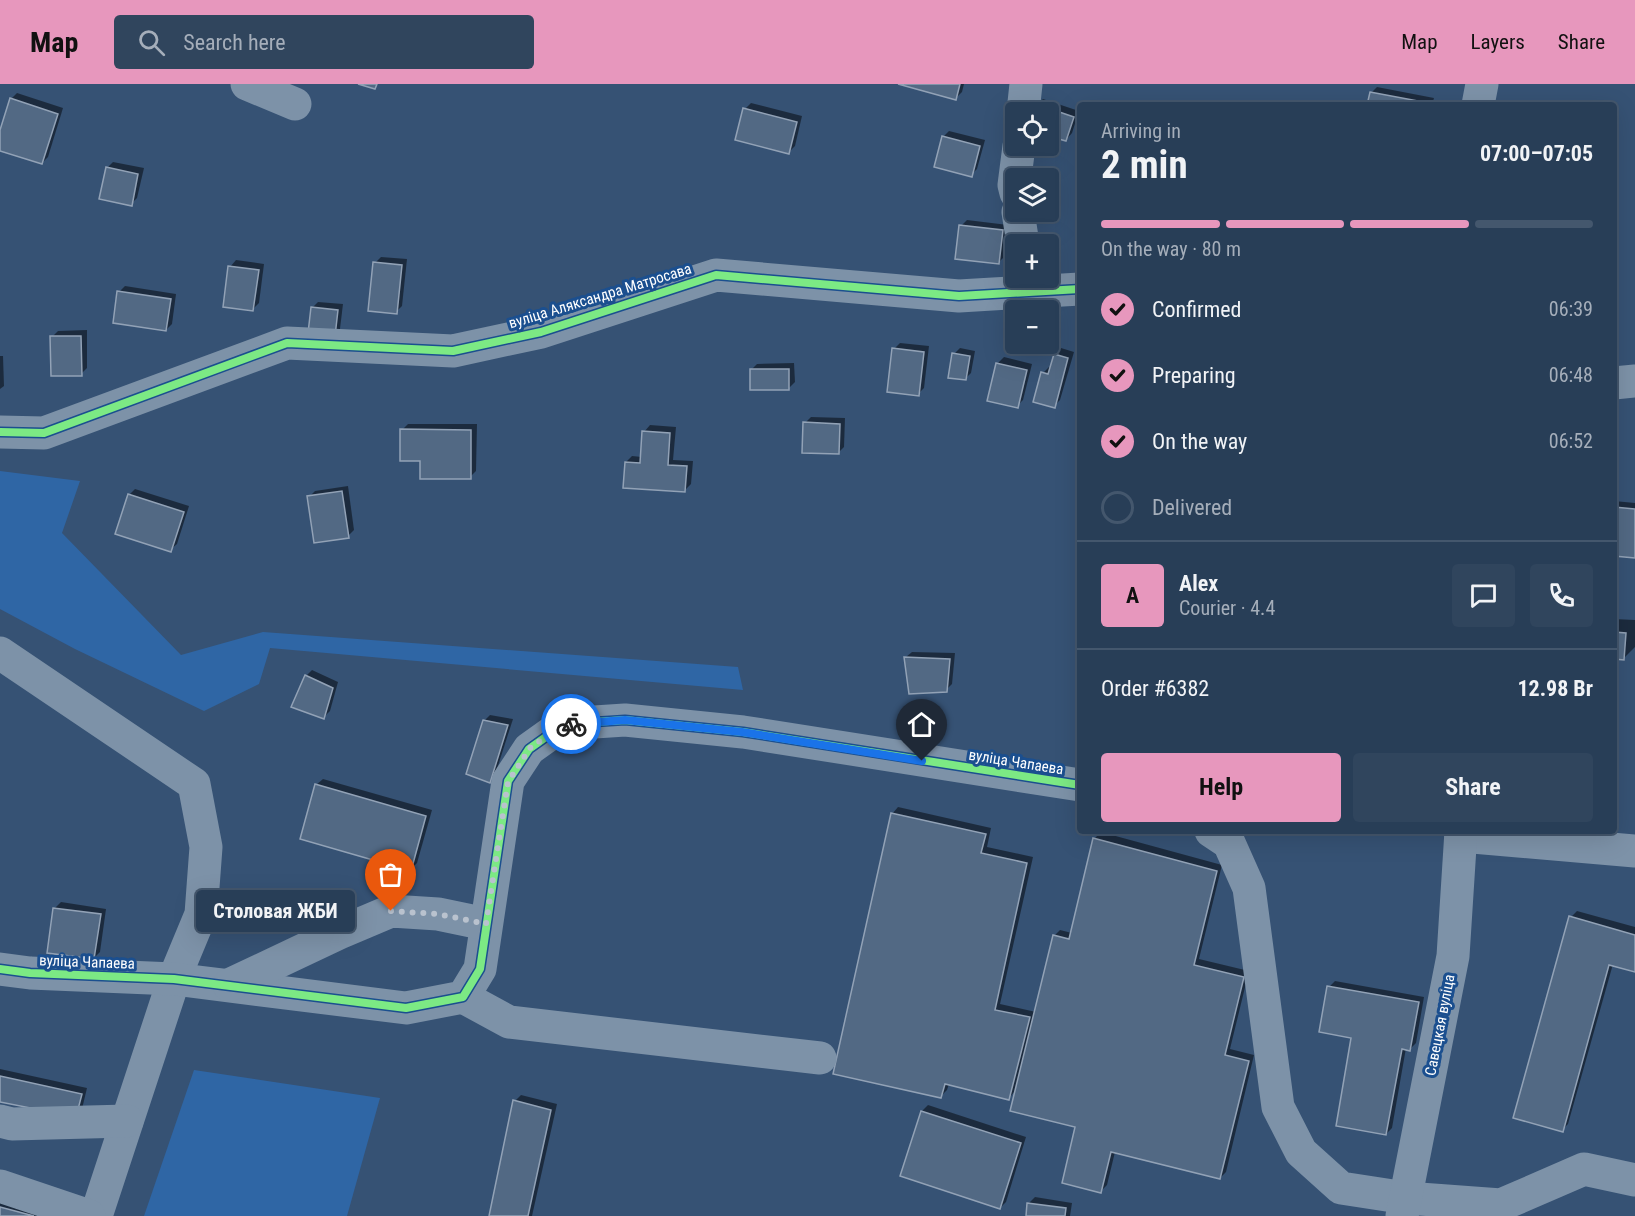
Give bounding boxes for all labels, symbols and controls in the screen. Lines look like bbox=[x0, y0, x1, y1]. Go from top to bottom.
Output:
search box bbox=[114, 15, 534, 69]
text: Map bbox=[30, 26, 78, 59]
icon: search bbox=[135, 26, 168, 59]
text: Search here bbox=[183, 30, 286, 55]
text: Map bbox=[1401, 30, 1438, 54]
text: Layers bbox=[1471, 30, 1525, 54]
text: Share bbox=[1558, 30, 1605, 54]
map controls bbox=[1005, 102, 1059, 354]
button: locate bbox=[1005, 102, 1059, 156]
text: Arriving in bbox=[1101, 119, 1181, 143]
text: 07:00–07:05 bbox=[1480, 141, 1593, 166]
text: 2 min bbox=[1101, 142, 1188, 188]
button: layers bbox=[1005, 168, 1059, 222]
button: + bbox=[1005, 234, 1059, 288]
text: On the way · 80 m bbox=[1101, 237, 1241, 261]
street label: вуліца Аляксандра Матросава bbox=[506, 260, 694, 332]
icon: check bbox=[1101, 293, 1134, 326]
text: Confirmed bbox=[1152, 297, 1241, 322]
text: 06:39 bbox=[1549, 297, 1593, 321]
button: − bbox=[1005, 300, 1059, 354]
icon: check bbox=[1101, 359, 1134, 392]
text: Preparing bbox=[1152, 363, 1236, 388]
text: 06:48 bbox=[1549, 363, 1593, 387]
icon: check bbox=[1101, 425, 1134, 458]
text: On the way bbox=[1152, 429, 1247, 454]
text: 06:52 bbox=[1549, 429, 1593, 453]
text: Delivered bbox=[1152, 495, 1232, 520]
button: chat bbox=[1452, 564, 1515, 627]
button: phone bbox=[1530, 564, 1593, 627]
text: Alex bbox=[1179, 571, 1218, 596]
text: A bbox=[1126, 583, 1139, 608]
text: Courier · 4.4 bbox=[1179, 596, 1275, 620]
text: Order #6382 bbox=[1101, 676, 1209, 701]
text: 12.98 Br bbox=[1517, 676, 1593, 701]
courier bbox=[541, 694, 601, 754]
pin bbox=[896, 699, 947, 761]
icon: bike bbox=[555, 708, 588, 741]
icon: home bbox=[905, 708, 938, 741]
street label: вуліца Чапаева bbox=[967, 746, 1065, 778]
button: Help bbox=[1101, 753, 1341, 822]
button: Share bbox=[1353, 753, 1593, 822]
pin bbox=[365, 849, 416, 911]
icon: bag bbox=[374, 858, 407, 891]
callout: Столовая ЖБИ bbox=[196, 890, 355, 932]
text: Столовая ЖБИ bbox=[213, 899, 338, 923]
street label: вуліца Чапаева bbox=[39, 951, 135, 973]
street label: Савецкая вуліца bbox=[1421, 973, 1459, 1077]

